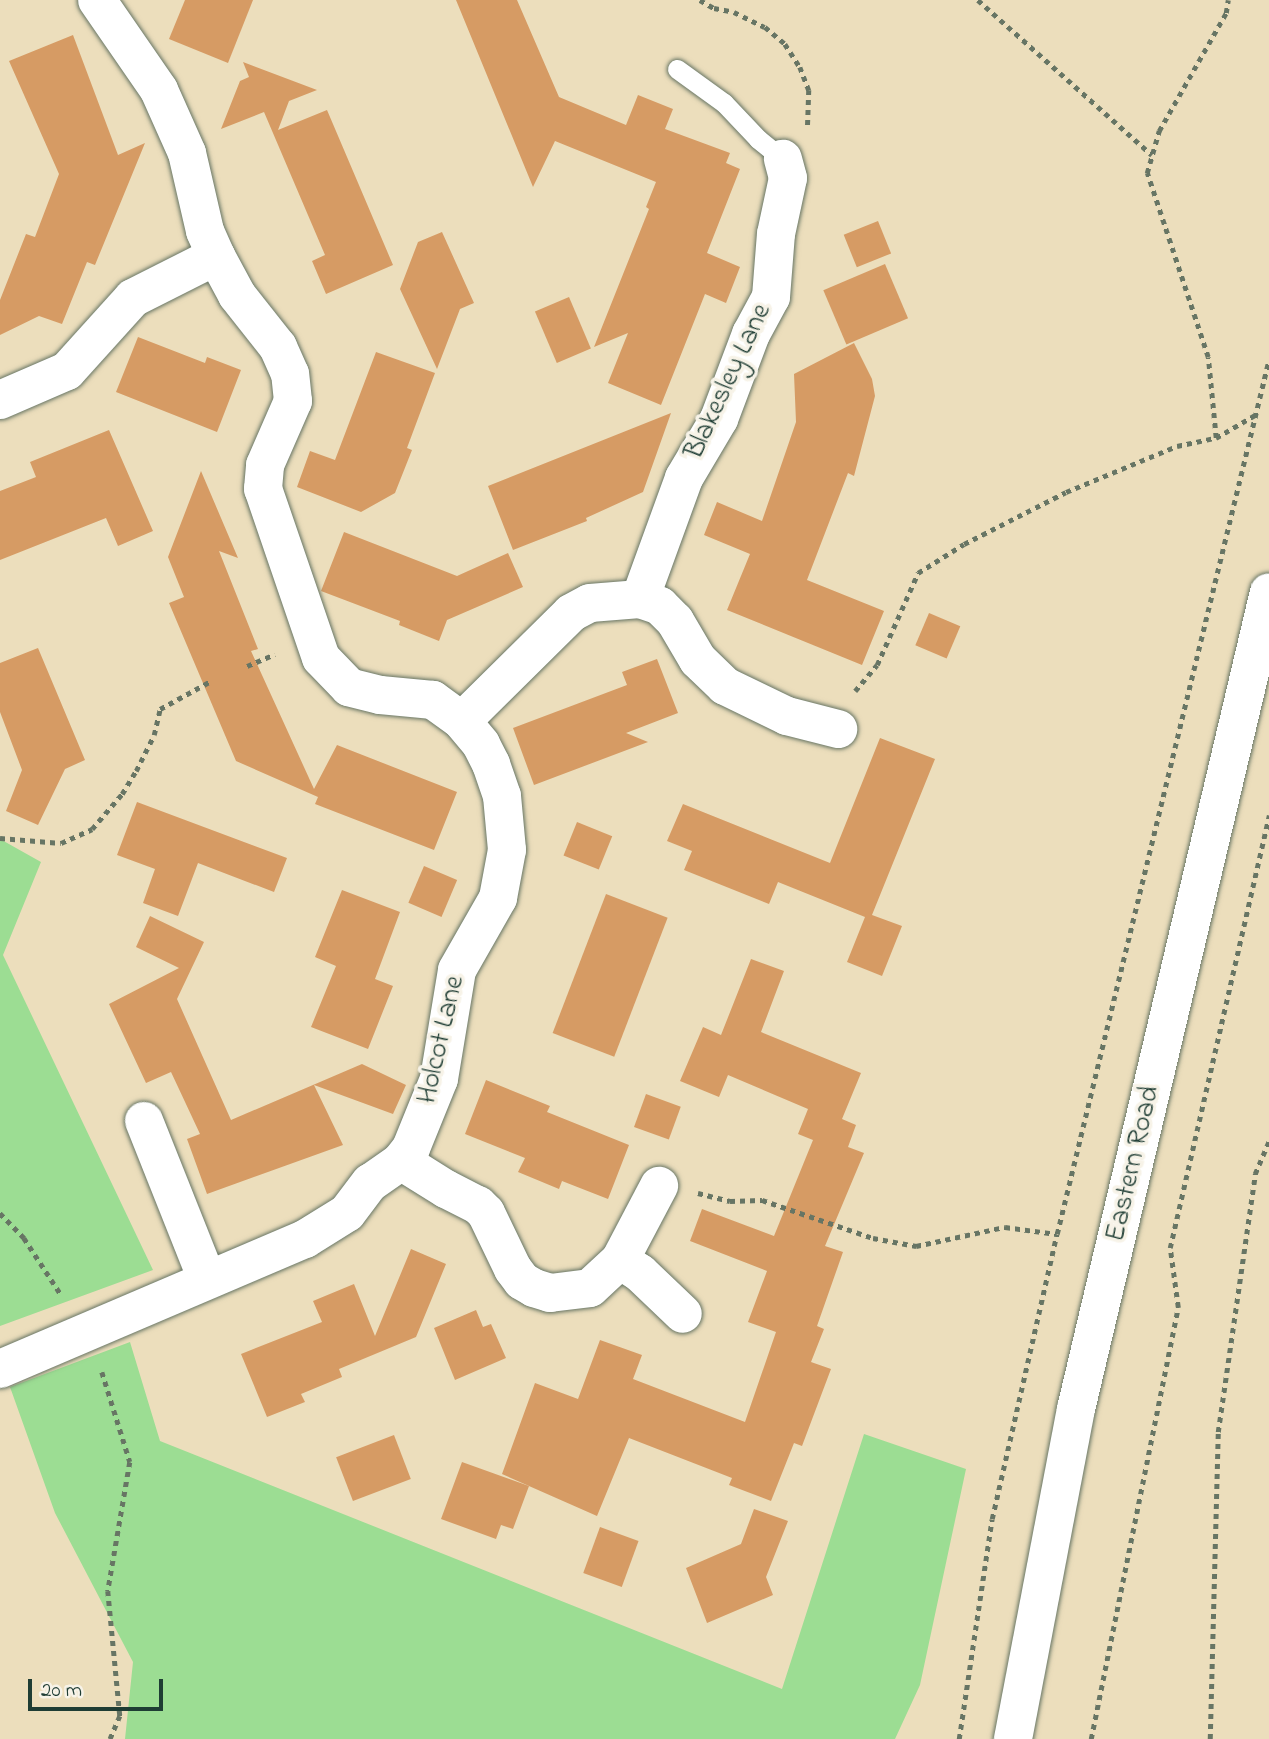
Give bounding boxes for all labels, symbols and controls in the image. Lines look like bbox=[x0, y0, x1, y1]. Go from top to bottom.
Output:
street label: Blakesley Lane bbox=[678, 299, 780, 465]
street label: Holcot Lane bbox=[411, 973, 473, 1107]
street label: Eastern Road bbox=[1100, 1083, 1168, 1245]
scale bar bbox=[32, 1666, 166, 1710]
text: 20 m bbox=[41, 1676, 82, 1706]

